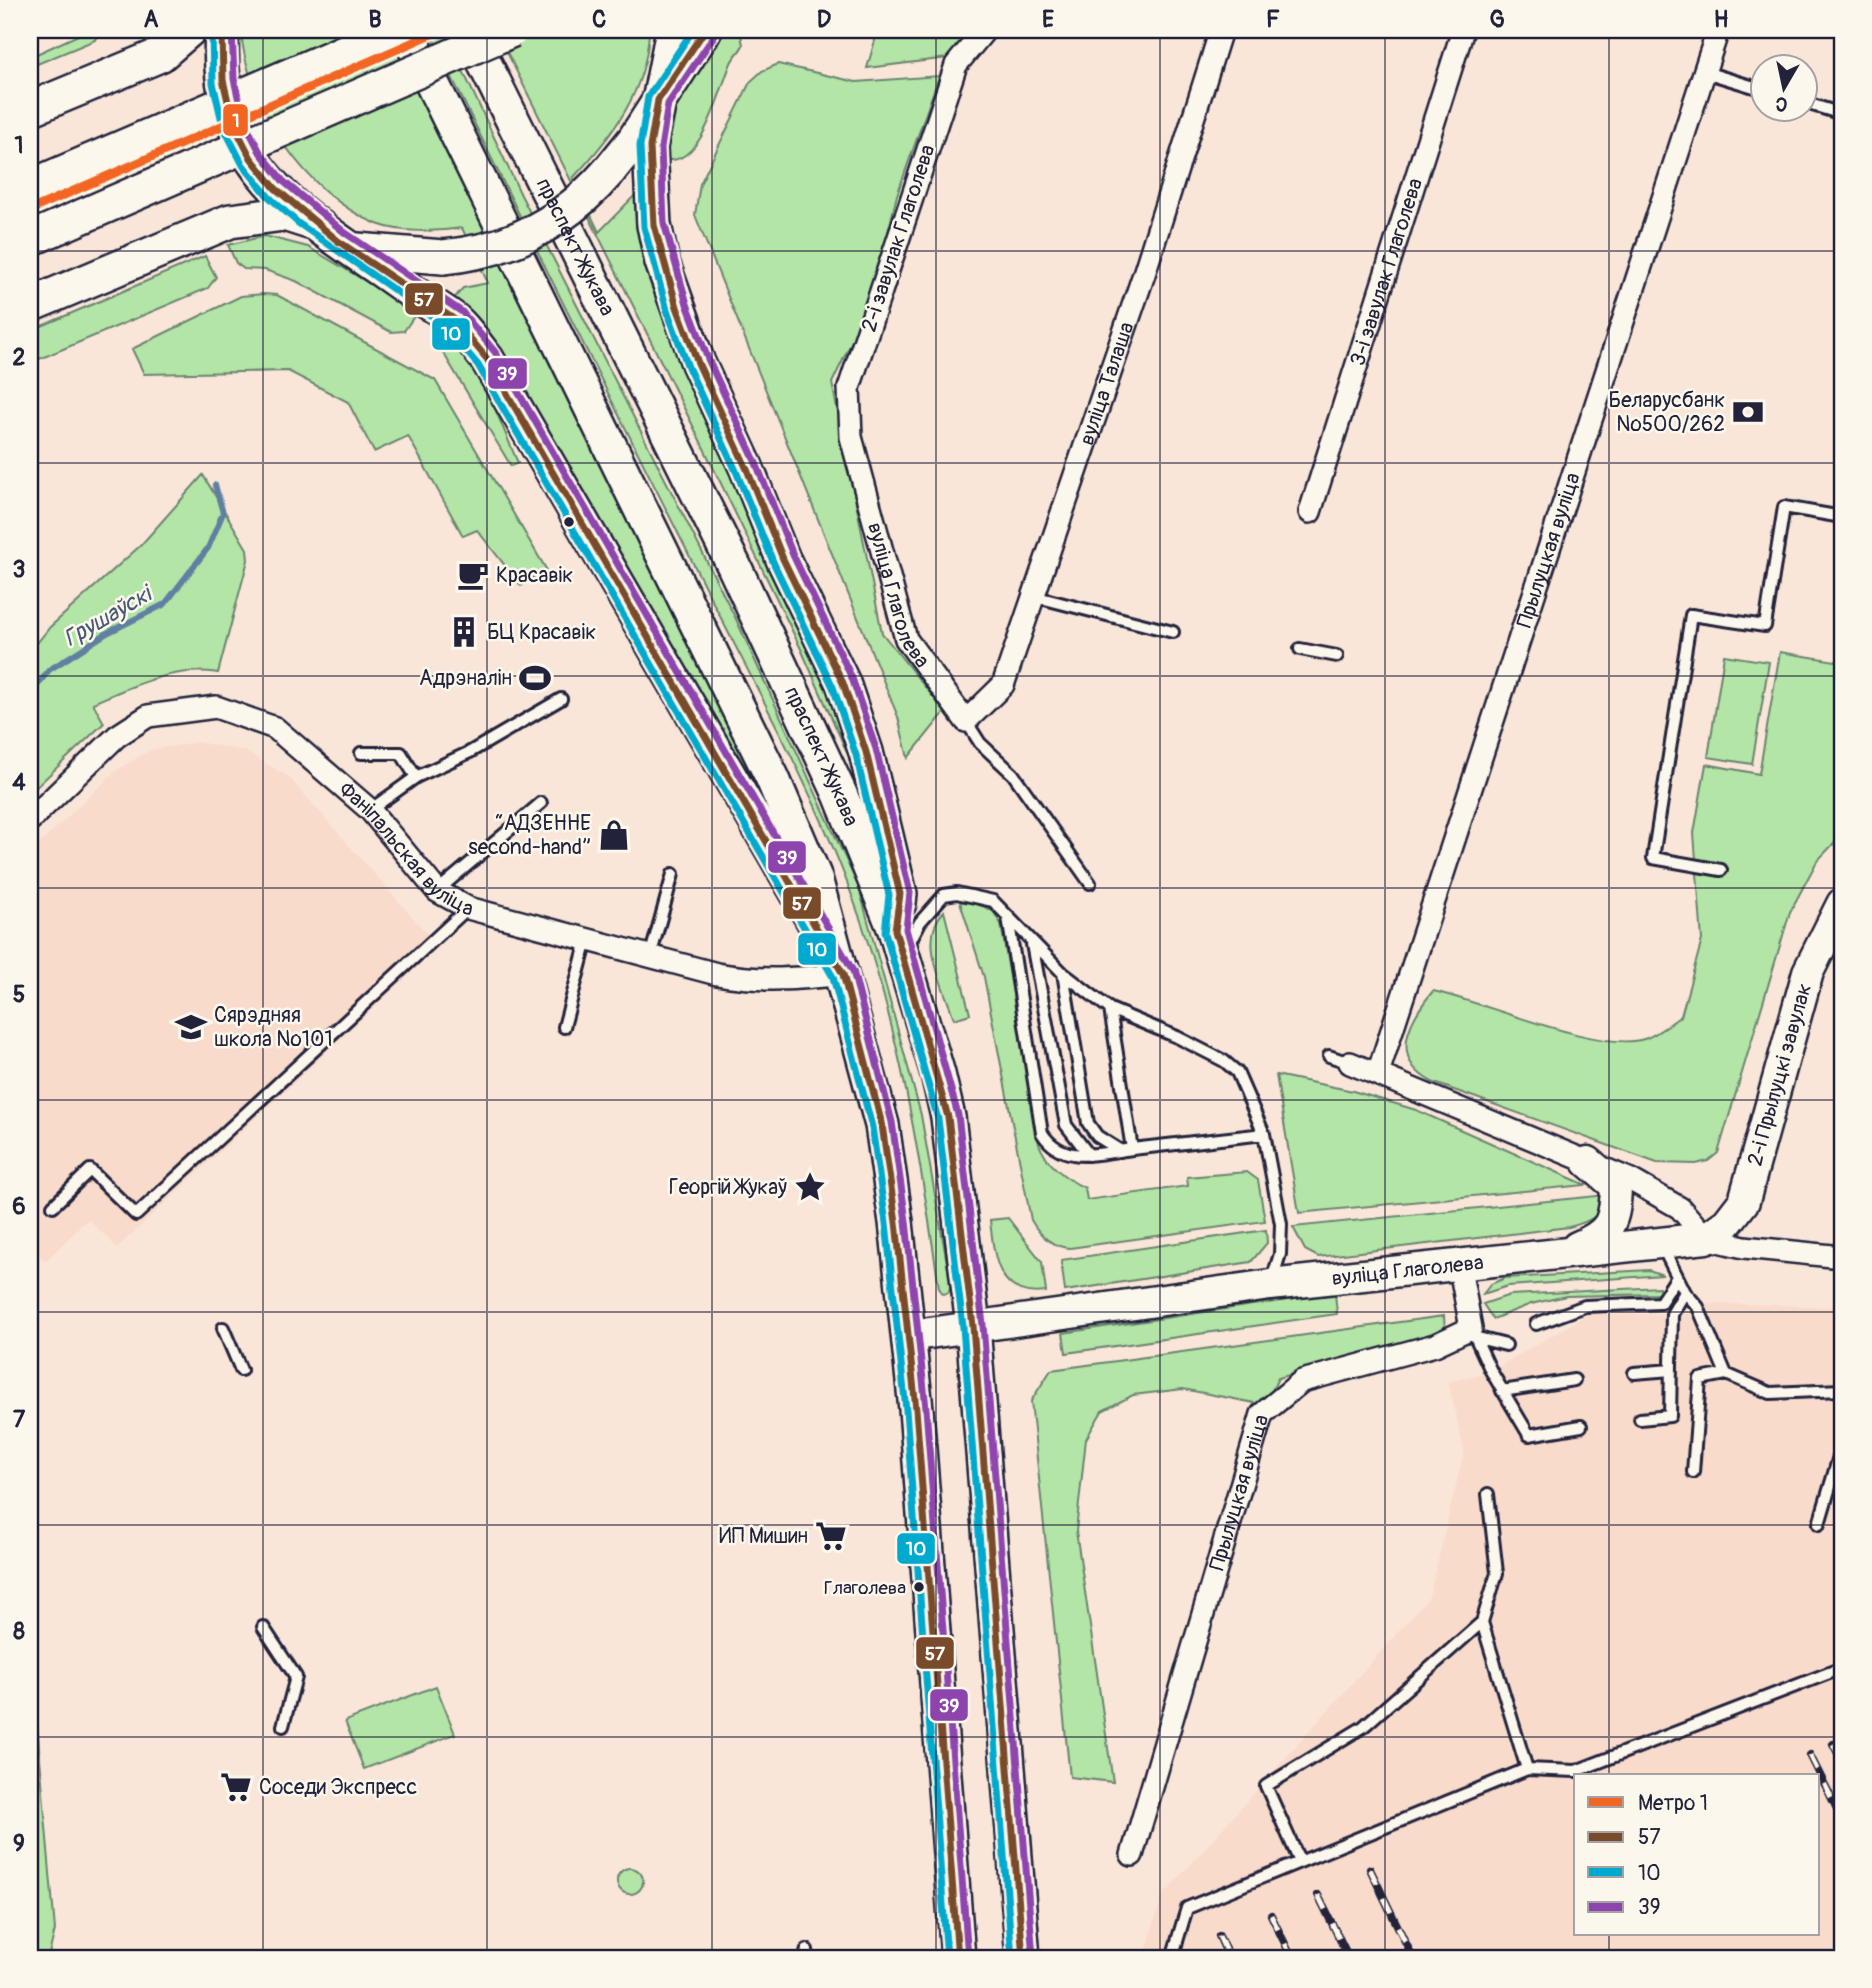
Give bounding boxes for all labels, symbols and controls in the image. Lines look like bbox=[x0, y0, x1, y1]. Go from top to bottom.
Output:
text: A bbox=[144, 5, 159, 34]
text: B bbox=[368, 5, 382, 34]
text: C bbox=[592, 5, 606, 34]
text: D bbox=[817, 5, 831, 34]
text: E bbox=[1042, 5, 1054, 34]
text: F bbox=[1266, 5, 1280, 34]
text: G bbox=[1489, 5, 1505, 34]
text: H bbox=[1714, 5, 1728, 34]
north arrow bbox=[1750, 52, 1820, 122]
text: С bbox=[1774, 91, 1789, 117]
line badge: 1 bbox=[222, 103, 249, 137]
text: 1 bbox=[232, 109, 240, 133]
text: 1 bbox=[15, 131, 24, 160]
street label: 2-і завулак Глаголева bbox=[855, 141, 941, 335]
street label: праспект Жукава bbox=[530, 174, 621, 320]
street label: 3-і завулак Глаголева bbox=[1344, 175, 1429, 369]
line badge: 57 bbox=[404, 282, 444, 316]
text: 57 bbox=[414, 288, 435, 312]
line badge: 10 bbox=[431, 317, 471, 351]
street label: вуліца Талаша bbox=[1073, 319, 1140, 449]
text: 10 bbox=[441, 322, 461, 346]
text: 2 bbox=[13, 343, 26, 372]
line badge: 39 bbox=[487, 357, 528, 390]
text: 39 bbox=[497, 362, 517, 386]
place label: Беларусбанк №500/262 bbox=[1609, 387, 1725, 438]
bank icon: Беларусбанк №500/262 bbox=[1731, 395, 1765, 429]
street label: Прылуцкая вуліца bbox=[1511, 469, 1587, 631]
unlabelled marker bbox=[562, 515, 576, 529]
street label: вуліца Глаголева bbox=[861, 519, 935, 673]
text: 3 bbox=[13, 555, 25, 584]
cafe icon: Красавік bbox=[456, 558, 490, 592]
place label: Красавік bbox=[496, 562, 573, 589]
water label: Грушаўскі bbox=[58, 578, 160, 653]
building icon: БЦ Красавік bbox=[447, 615, 481, 649]
place label: БЦ Красавік bbox=[487, 619, 596, 646]
sports icon: Адрэналін bbox=[518, 661, 552, 695]
place label: Адрэналін bbox=[419, 665, 512, 692]
street label: праспект Жукава bbox=[778, 682, 865, 830]
text: 4 bbox=[12, 768, 26, 797]
street label: Фаніпальская вуліца bbox=[333, 776, 476, 923]
place label: “АДЗЕННЕ second-hand” bbox=[468, 810, 591, 861]
shop icon: “АДЗЕННЕ second-hand” bbox=[597, 818, 631, 852]
line badge: 39 bbox=[767, 840, 807, 874]
text: 39 bbox=[777, 846, 797, 870]
line badge: 57 bbox=[782, 886, 822, 920]
text: 57 bbox=[792, 892, 813, 916]
line badge: 10 bbox=[797, 932, 837, 966]
text: 10 bbox=[807, 938, 827, 962]
text: 5 bbox=[13, 980, 25, 1009]
street label: 2-і Прылуцкі завулак bbox=[1741, 980, 1818, 1169]
place label: Сярэдняя школа №101 bbox=[214, 1002, 333, 1053]
school or university icon: Сярэдняя школа №101 bbox=[174, 1010, 208, 1044]
place icon: Георгій Жукаў bbox=[793, 1170, 827, 1204]
place label: Георгій Жукаў bbox=[669, 1174, 787, 1201]
text: 6 bbox=[12, 1192, 26, 1221]
street label: вуліца Глаголева bbox=[1330, 1249, 1485, 1292]
text: 7 bbox=[13, 1405, 26, 1434]
street label: Прылуцкая вуліца bbox=[1204, 1411, 1275, 1574]
supermarket icon: ИП Мишин bbox=[814, 1519, 848, 1553]
place label: ИП Мишин bbox=[719, 1523, 808, 1550]
line badge: 10 bbox=[896, 1532, 936, 1565]
text: 10 bbox=[906, 1537, 926, 1561]
place label: Глаголева bbox=[824, 1576, 906, 1600]
marker: Глаголева bbox=[912, 1580, 926, 1594]
text: 8 bbox=[13, 1617, 25, 1646]
line badge: 57 bbox=[915, 1636, 955, 1670]
text: 57 bbox=[925, 1642, 946, 1666]
line badge: 39 bbox=[929, 1688, 969, 1722]
text: 39 bbox=[939, 1694, 959, 1718]
supermarket icon: Соседи Экспресс bbox=[219, 1770, 253, 1804]
place label: Соседи Экспресс bbox=[259, 1774, 417, 1801]
legend bbox=[1574, 1774, 1820, 1936]
text: Метро 1 bbox=[1638, 1790, 1708, 1817]
text: 57 bbox=[1638, 1824, 1661, 1851]
text: 9 bbox=[13, 1829, 25, 1858]
text: 10 bbox=[1638, 1860, 1661, 1887]
text: 39 bbox=[1638, 1894, 1661, 1921]

